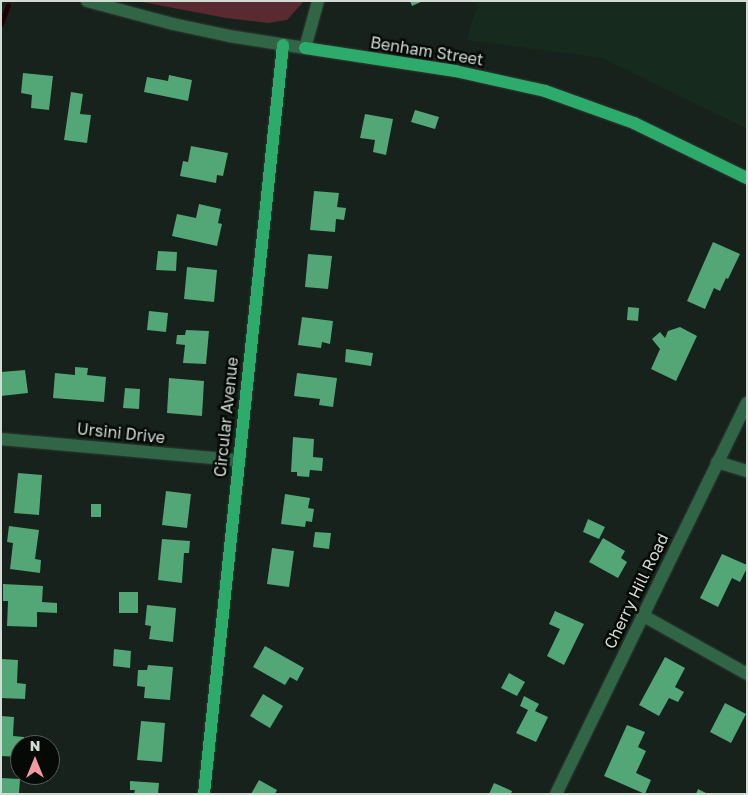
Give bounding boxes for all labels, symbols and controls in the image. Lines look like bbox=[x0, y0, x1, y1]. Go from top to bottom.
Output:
street label: Benham Street bbox=[369, 33, 485, 69]
street label: Circular Avenue bbox=[210, 356, 242, 478]
street label: Ursini Drive bbox=[76, 419, 166, 447]
street label: Cherry Hill Road bbox=[600, 530, 672, 652]
north arrow bbox=[10, 735, 60, 785]
text: N bbox=[30, 737, 40, 754]

